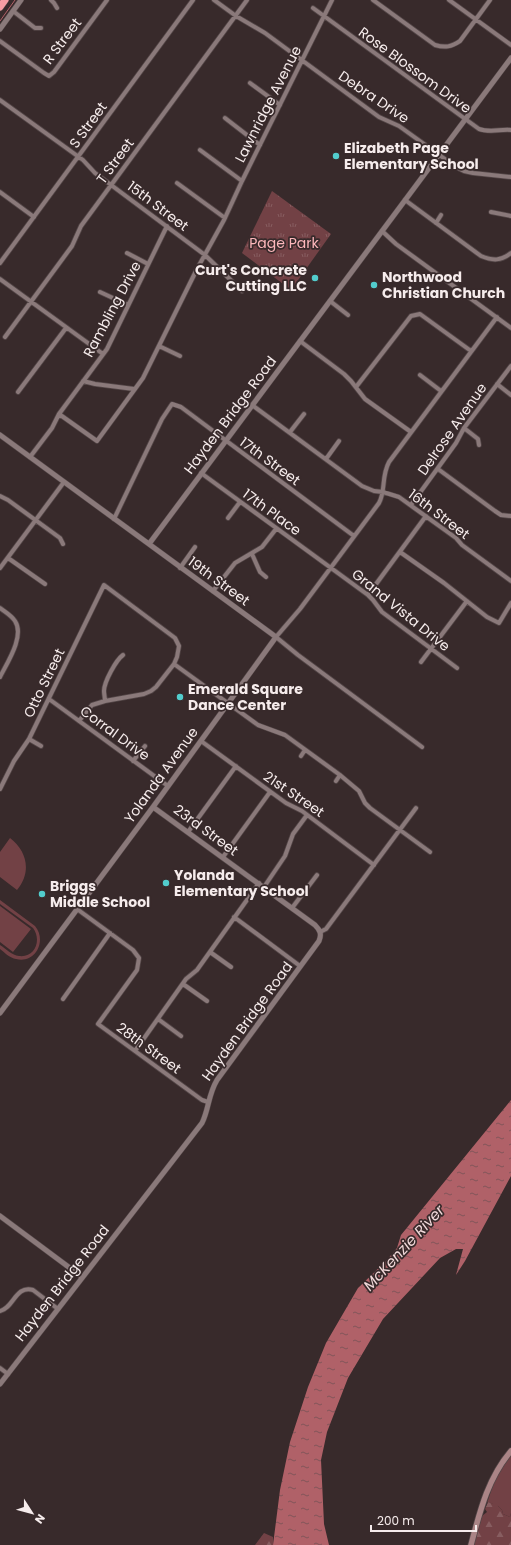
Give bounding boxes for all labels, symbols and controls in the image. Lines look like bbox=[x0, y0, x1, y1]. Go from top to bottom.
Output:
street label: R Street bbox=[38, 14, 86, 68]
street label: Rose Blossom Drive bbox=[355, 22, 476, 118]
street label: Lawnridge Avenue bbox=[230, 42, 306, 166]
street label: Debra Drive bbox=[335, 66, 414, 128]
street label: S Street bbox=[64, 98, 112, 152]
street label: T Street bbox=[92, 134, 138, 188]
place label: Elizabeth Page Elementary School bbox=[344, 138, 479, 174]
marker: Elizabeth Page Elementary School bbox=[331, 151, 341, 161]
street label: 15th Street bbox=[123, 176, 193, 236]
park label: Page Park bbox=[249, 233, 320, 253]
street label: Rambling Drive bbox=[78, 257, 146, 360]
place label: Curt's Concrete Cutting LLC bbox=[195, 260, 307, 296]
place label: Northwood Christian Church bbox=[382, 267, 505, 303]
marker: Curt's Concrete Cutting LLC bbox=[310, 273, 320, 283]
marker: Northwood Christian Church bbox=[369, 280, 379, 290]
street label: Hayden Bridge Road bbox=[179, 352, 281, 478]
street label: Delrose Avenue bbox=[413, 379, 491, 479]
street label: 17th Street bbox=[235, 432, 305, 490]
street label: 17th Place bbox=[239, 484, 306, 540]
street label: 16th Street bbox=[404, 484, 474, 544]
street label: 19th Street bbox=[184, 552, 254, 610]
street label: Grand Vista Drive bbox=[348, 564, 455, 656]
street label: Otto Street bbox=[19, 645, 69, 721]
place label: Emerald Square Dance Center bbox=[188, 679, 303, 715]
marker: Emerald Square Dance Center bbox=[175, 692, 185, 702]
street label: Corral Drive bbox=[76, 701, 154, 765]
street label: Yolanda Avenue bbox=[119, 723, 203, 827]
street label: 21st Street bbox=[260, 766, 328, 822]
street label: 23rd Street bbox=[169, 800, 243, 860]
place label: Yolanda Elementary School bbox=[174, 865, 309, 901]
place label: Briggs Middle School bbox=[50, 876, 150, 912]
marker: Yolanda Elementary School bbox=[161, 878, 171, 888]
marker: Briggs Middle School bbox=[37, 889, 47, 899]
street label: Hayden Bridge Road bbox=[197, 957, 297, 1085]
street label: 28th Street bbox=[113, 1018, 185, 1078]
water label: McKenzie River bbox=[358, 1200, 449, 1295]
street label: Hayden Bridge Road bbox=[10, 1221, 114, 1345]
north arrow bbox=[12, 1493, 52, 1533]
scale bar bbox=[371, 1507, 476, 1533]
text: N bbox=[31, 1511, 49, 1527]
text: 200 m bbox=[377, 1512, 415, 1529]

